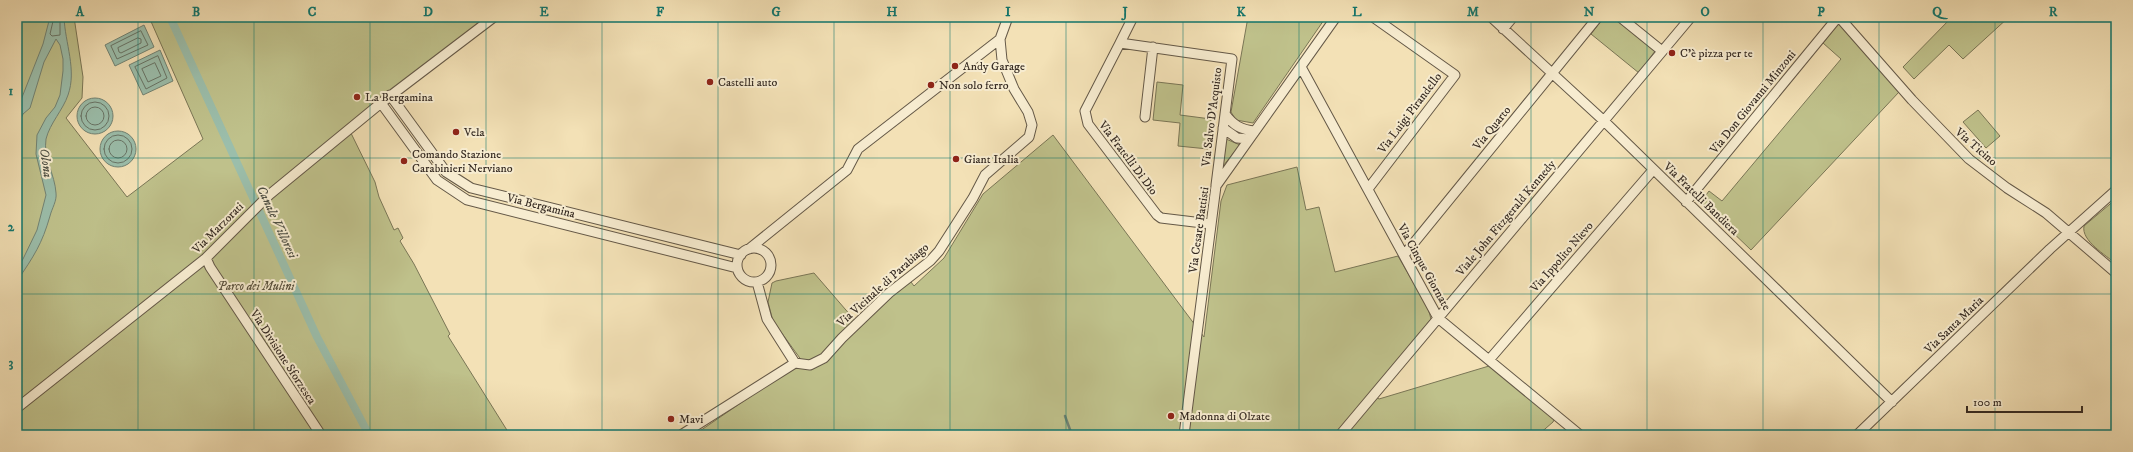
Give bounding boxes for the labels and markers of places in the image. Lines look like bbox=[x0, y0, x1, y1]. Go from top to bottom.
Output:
place label: C'è pizza per te bbox=[1680, 46, 1753, 61]
marker: C'è pizza per te bbox=[1667, 48, 1677, 58]
place label: Andy Garage bbox=[963, 59, 1025, 74]
marker: Andy Garage bbox=[950, 61, 960, 71]
place label: Castelli auto bbox=[718, 75, 778, 90]
marker: Castelli auto bbox=[705, 77, 715, 87]
place label: Non solo ferro bbox=[939, 78, 1009, 93]
marker: Non solo ferro bbox=[926, 80, 936, 90]
place label: La Bergamina bbox=[365, 90, 434, 105]
marker: La Bergamina bbox=[352, 92, 362, 102]
place label: Vela bbox=[463, 125, 486, 140]
marker: Vela bbox=[451, 127, 461, 137]
place label: Comando Stazione Carabinieri Nerviano bbox=[412, 147, 513, 176]
place label: Giant Italia bbox=[964, 152, 1020, 167]
marker: Giant Italia bbox=[951, 154, 961, 164]
marker: Comando Stazione Carabinieri Nerviano bbox=[399, 156, 409, 166]
place label: Madonna di Olzate bbox=[1179, 409, 1270, 424]
marker: Madonna di Olzate bbox=[1166, 411, 1176, 421]
place label: Mavi bbox=[679, 412, 703, 427]
marker: Mavi bbox=[666, 414, 676, 424]

